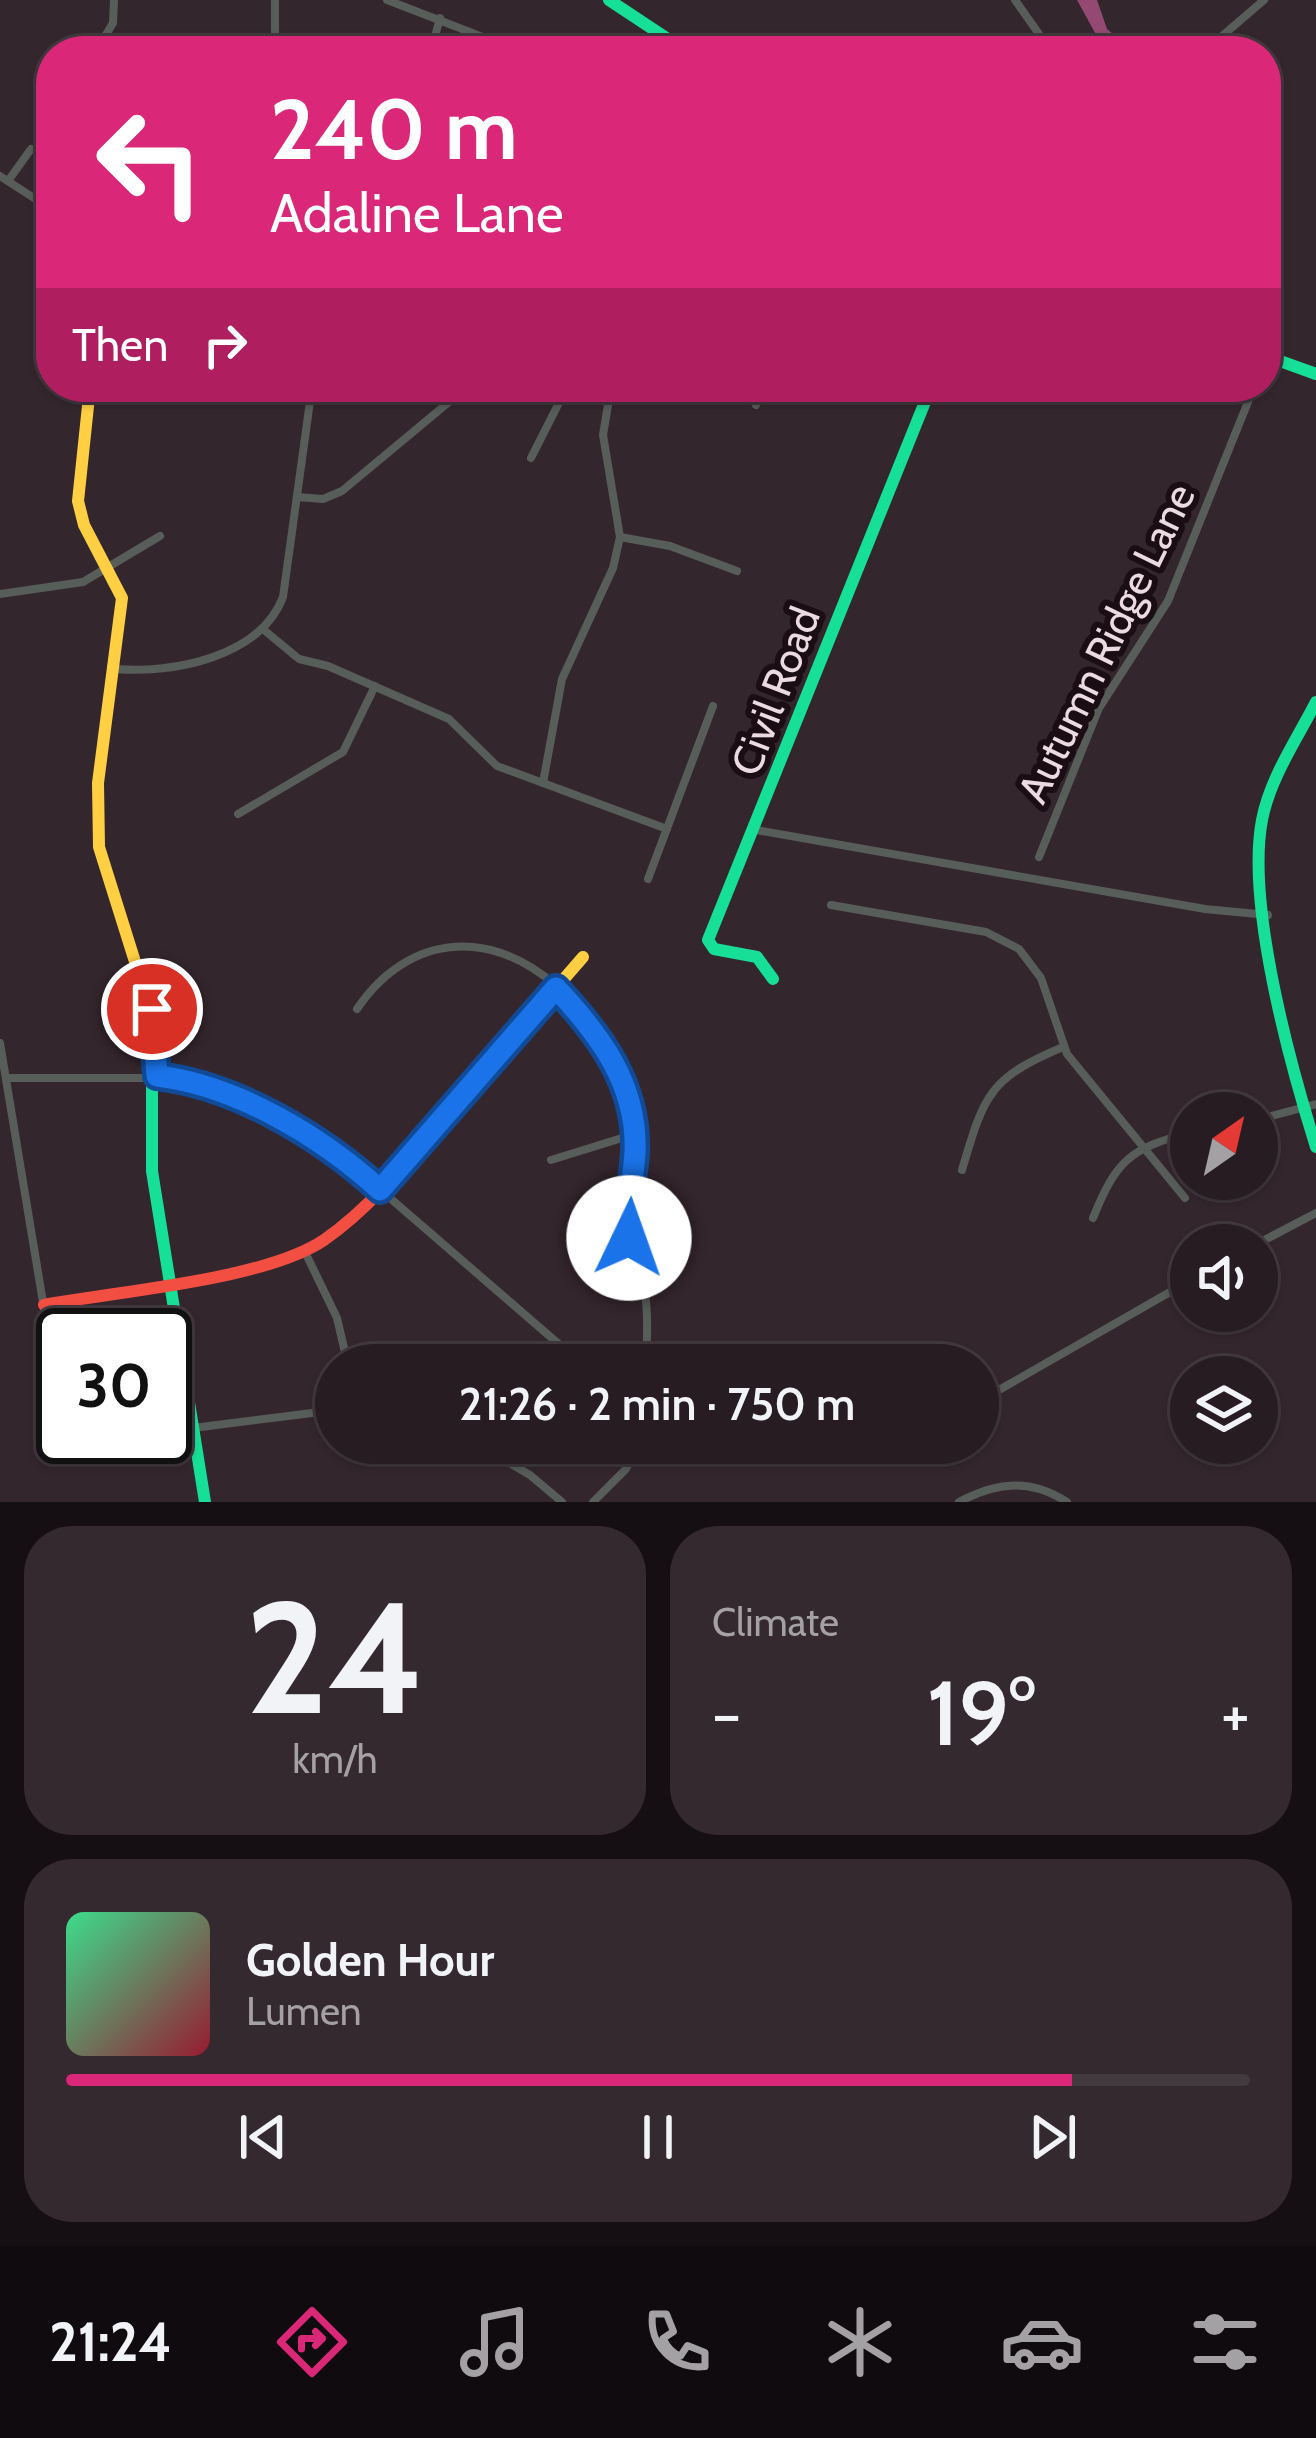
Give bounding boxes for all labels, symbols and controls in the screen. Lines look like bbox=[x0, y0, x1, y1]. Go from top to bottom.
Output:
text: 240 m bbox=[270, 78, 518, 180]
icon: left bbox=[72, 84, 228, 240]
text: Adaline Lane bbox=[270, 180, 564, 246]
icon: right bbox=[192, 312, 258, 378]
text: Then bbox=[72, 318, 168, 372]
street label: Autumn Ridge Lane bbox=[1006, 475, 1206, 811]
street label: Civil Road bbox=[719, 599, 831, 783]
pin bbox=[101, 958, 203, 1060]
icon: arrive bbox=[119, 976, 185, 1042]
north arrow bbox=[1170, 1092, 1278, 1200]
map controls bbox=[1170, 1092, 1278, 1464]
position arrow bbox=[566, 1175, 692, 1301]
button: sound bbox=[1170, 1224, 1278, 1332]
speed limit sign: 30 bbox=[36, 1308, 192, 1464]
button: layers bbox=[1170, 1356, 1278, 1464]
text: 21:26 · 2 min · 750 m bbox=[459, 1377, 855, 1431]
text: 24 bbox=[245, 1562, 425, 1752]
text: Climate bbox=[712, 1598, 839, 1646]
text: 19° bbox=[927, 1658, 1035, 1768]
text: − bbox=[712, 1673, 741, 1754]
text: + bbox=[1221, 1673, 1250, 1754]
text: km/h bbox=[292, 1735, 378, 1783]
text: Golden Hour bbox=[246, 1933, 494, 1987]
text: Lumen bbox=[246, 1987, 362, 2035]
icon: previous bbox=[230, 2104, 296, 2170]
icon: pause bbox=[625, 2104, 691, 2170]
icon: next bbox=[1020, 2104, 1086, 2170]
icon: directions bbox=[270, 2300, 354, 2384]
icon: music bbox=[453, 2300, 537, 2384]
icon: phone bbox=[635, 2300, 719, 2384]
icon: climate bbox=[818, 2300, 902, 2384]
icon: car bbox=[1000, 2300, 1084, 2384]
icon: filters bbox=[1183, 2300, 1267, 2384]
text: 21:24 bbox=[49, 2309, 172, 2375]

